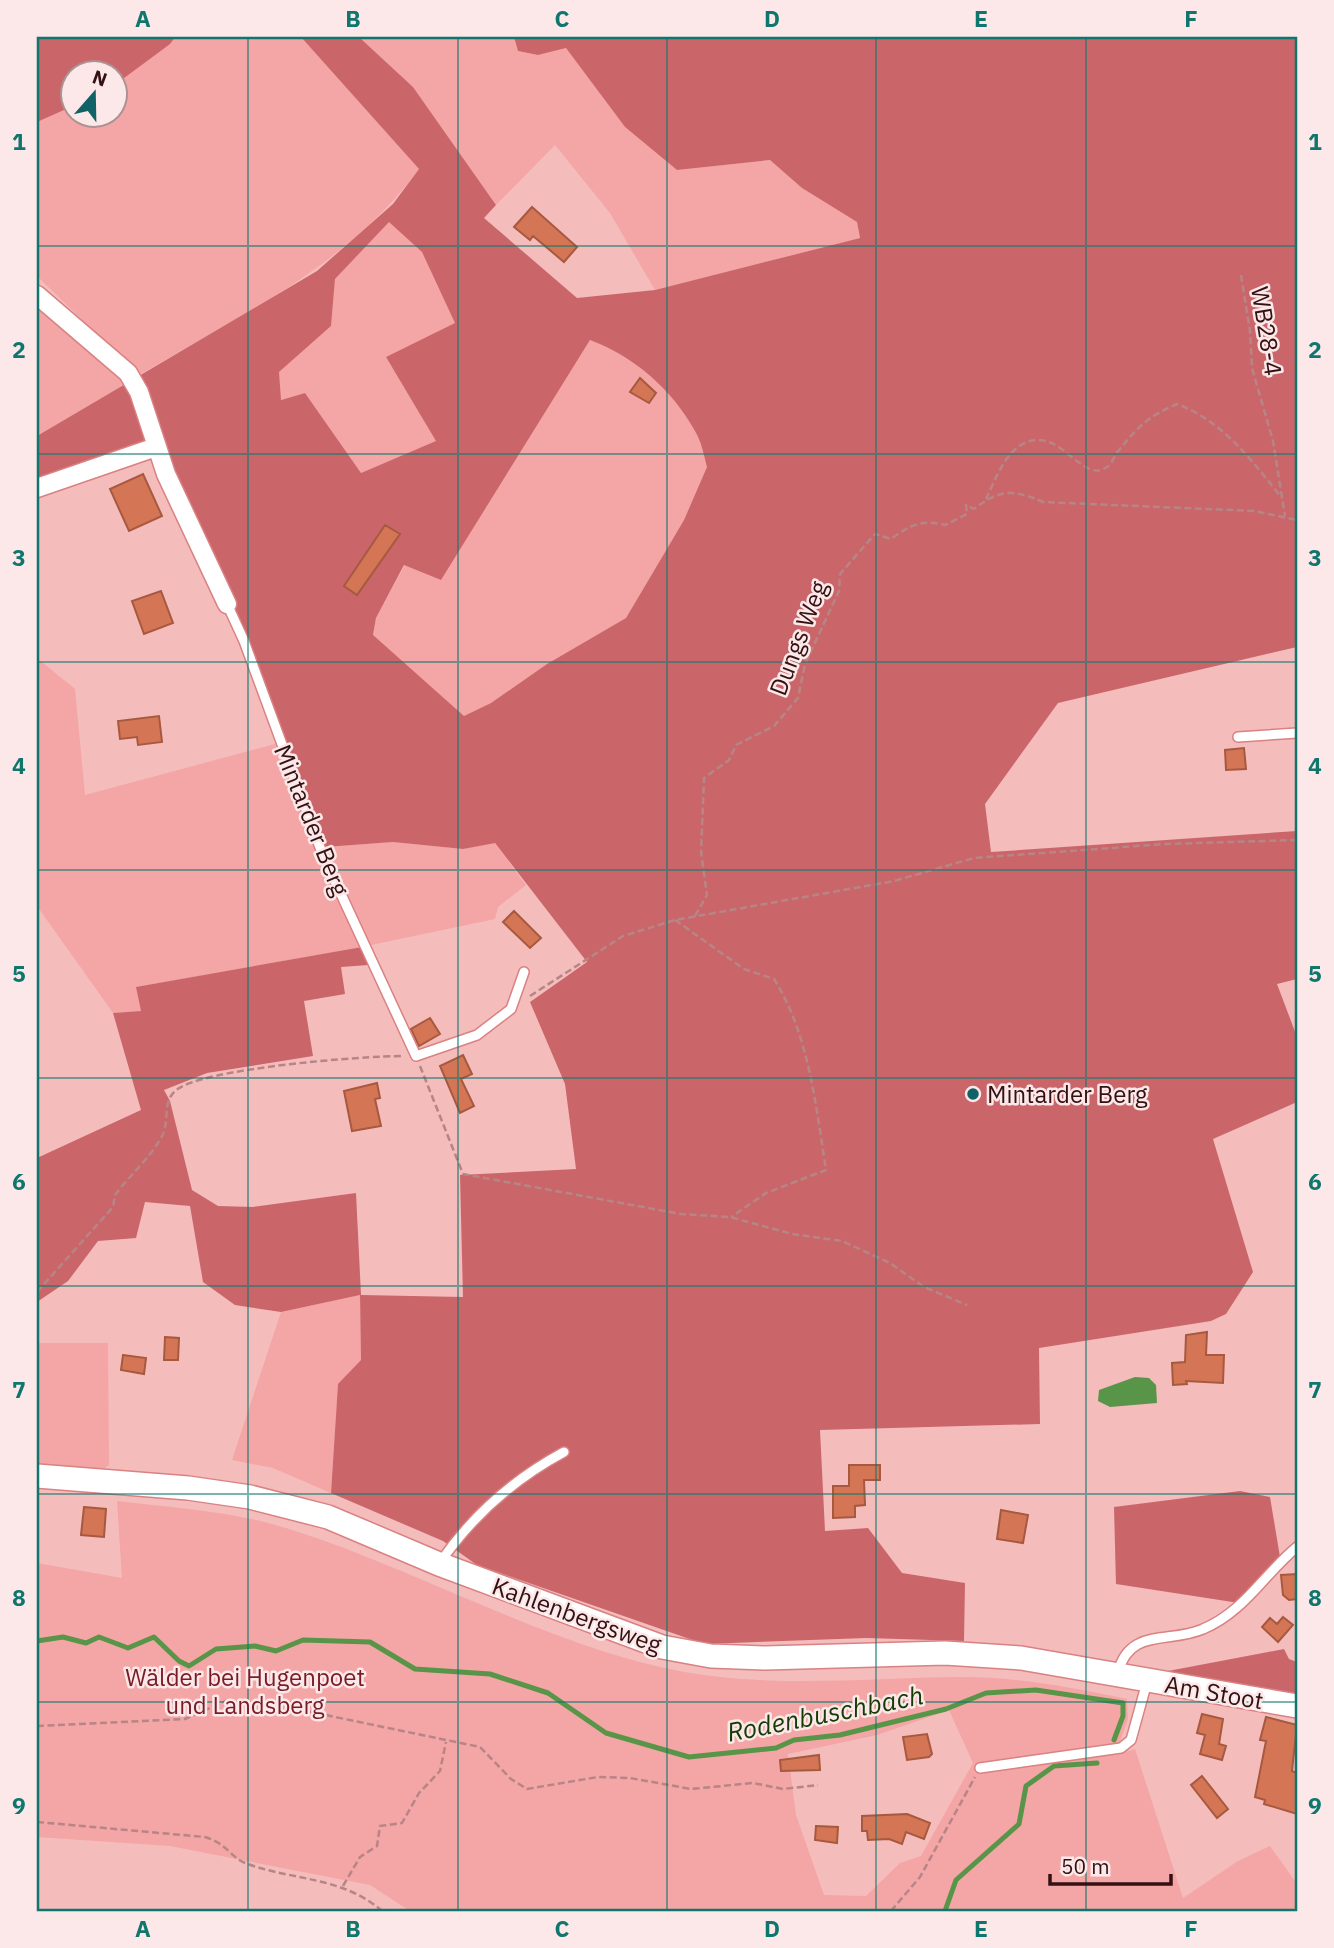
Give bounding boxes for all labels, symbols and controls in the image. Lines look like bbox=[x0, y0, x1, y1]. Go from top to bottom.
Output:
text: A bbox=[135, 3, 151, 33]
text: B bbox=[345, 3, 361, 33]
text: C bbox=[555, 3, 570, 33]
text: D bbox=[764, 3, 780, 33]
text: E bbox=[974, 3, 988, 33]
text: F bbox=[1184, 3, 1198, 33]
north arrow bbox=[60, 60, 130, 130]
text: N bbox=[89, 64, 110, 92]
text: 1 bbox=[12, 126, 26, 156]
text: 1 bbox=[1308, 126, 1322, 156]
street label: WB28-4 bbox=[1244, 284, 1290, 378]
text: 2 bbox=[12, 334, 26, 364]
text: 2 bbox=[1308, 334, 1322, 364]
text: 3 bbox=[12, 542, 26, 572]
text: 3 bbox=[1308, 542, 1322, 572]
street label: Dungs Weg bbox=[762, 576, 835, 700]
street label: Mintarder Berg bbox=[267, 740, 357, 901]
text: 4 bbox=[12, 750, 26, 780]
text: 4 bbox=[1308, 750, 1322, 780]
text: 5 bbox=[12, 958, 26, 988]
text: 5 bbox=[1308, 958, 1322, 988]
place label: Mintarder Berg bbox=[987, 1078, 1148, 1110]
marker: Mintarder Berg bbox=[965, 1086, 981, 1102]
text: 6 bbox=[12, 1166, 26, 1196]
text: 6 bbox=[1308, 1166, 1322, 1196]
text: 7 bbox=[12, 1374, 26, 1404]
text: 7 bbox=[1308, 1374, 1322, 1404]
street label: Kahlenbergsweg bbox=[488, 1569, 667, 1661]
text: 8 bbox=[12, 1582, 26, 1612]
text: 8 bbox=[1308, 1582, 1322, 1612]
park label: Wälder bei Hugenpoet und Landsberg bbox=[125, 1661, 365, 1721]
street label: Am Stoot bbox=[1162, 1668, 1266, 1716]
water label: Rodenbuschbach bbox=[724, 1677, 926, 1749]
text: 9 bbox=[12, 1790, 26, 1820]
text: 9 bbox=[1308, 1790, 1322, 1820]
scale bar bbox=[1050, 1843, 1171, 1887]
text: 50 m bbox=[1061, 1852, 1110, 1880]
text: A bbox=[135, 1913, 151, 1943]
text: B bbox=[345, 1913, 361, 1943]
text: C bbox=[555, 1913, 570, 1943]
text: D bbox=[764, 1913, 780, 1943]
text: E bbox=[974, 1913, 988, 1943]
text: F bbox=[1184, 1913, 1198, 1943]

